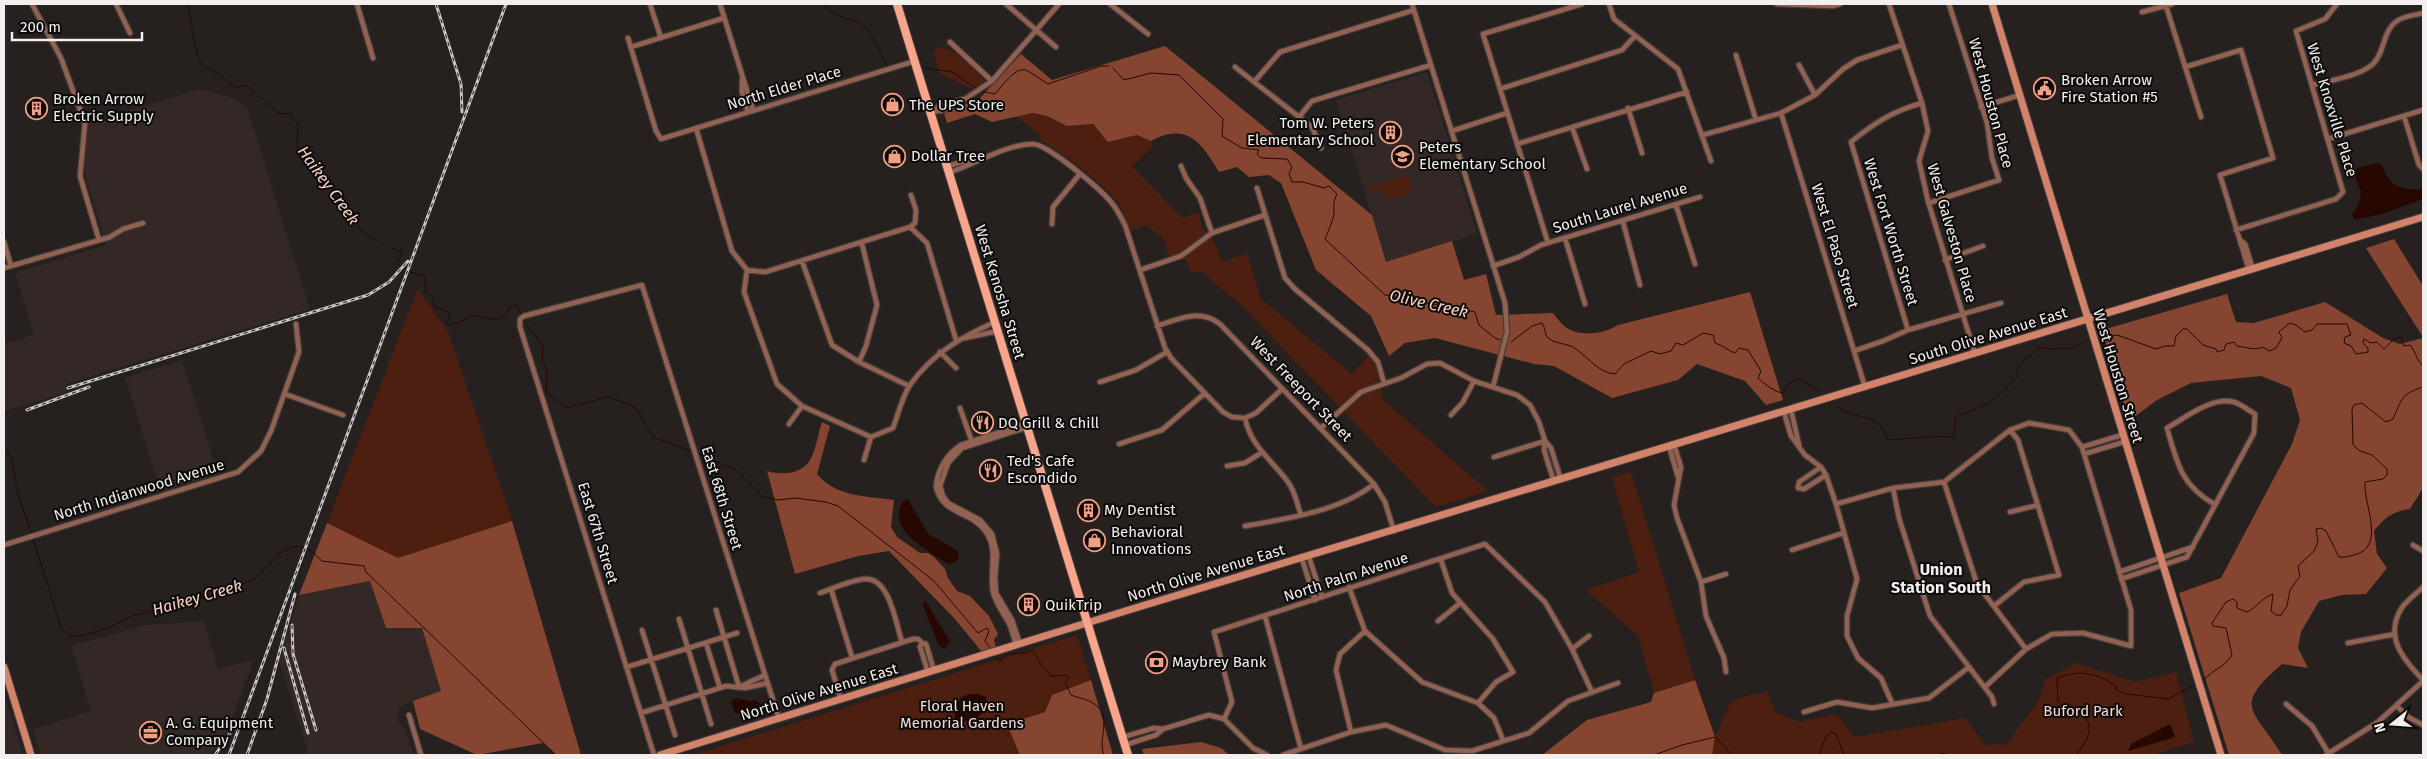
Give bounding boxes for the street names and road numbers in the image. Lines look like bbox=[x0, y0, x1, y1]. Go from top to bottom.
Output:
street label: West Houston Place bbox=[1965, 36, 2017, 170]
street label: West Knoxville Place bbox=[2303, 41, 2361, 179]
street label: North Elder Place bbox=[725, 62, 843, 114]
street label: West Fort Worth Street bbox=[1860, 156, 1922, 308]
street label: West Galveston Place bbox=[1924, 161, 1980, 305]
street label: South Laurel Avenue bbox=[1551, 179, 1689, 237]
street label: West El Paso Street bbox=[1807, 181, 1863, 311]
street label: West Kenosha Street bbox=[971, 223, 1029, 362]
street label: South Olive Avenue East bbox=[1907, 303, 2070, 369]
street label: West Houston Street bbox=[2089, 307, 2147, 446]
street label: West Freeport Street bbox=[1246, 333, 1356, 446]
street label: East 68th Street bbox=[698, 444, 746, 553]
street label: North Indianwood Avenue bbox=[52, 455, 226, 525]
street label: East 67th Street bbox=[574, 480, 622, 587]
street label: North Olive Avenue East bbox=[1125, 540, 1287, 606]
street label: North Palm Avenue bbox=[1281, 548, 1411, 606]
street label: North Olive Avenue East bbox=[738, 659, 900, 725]

